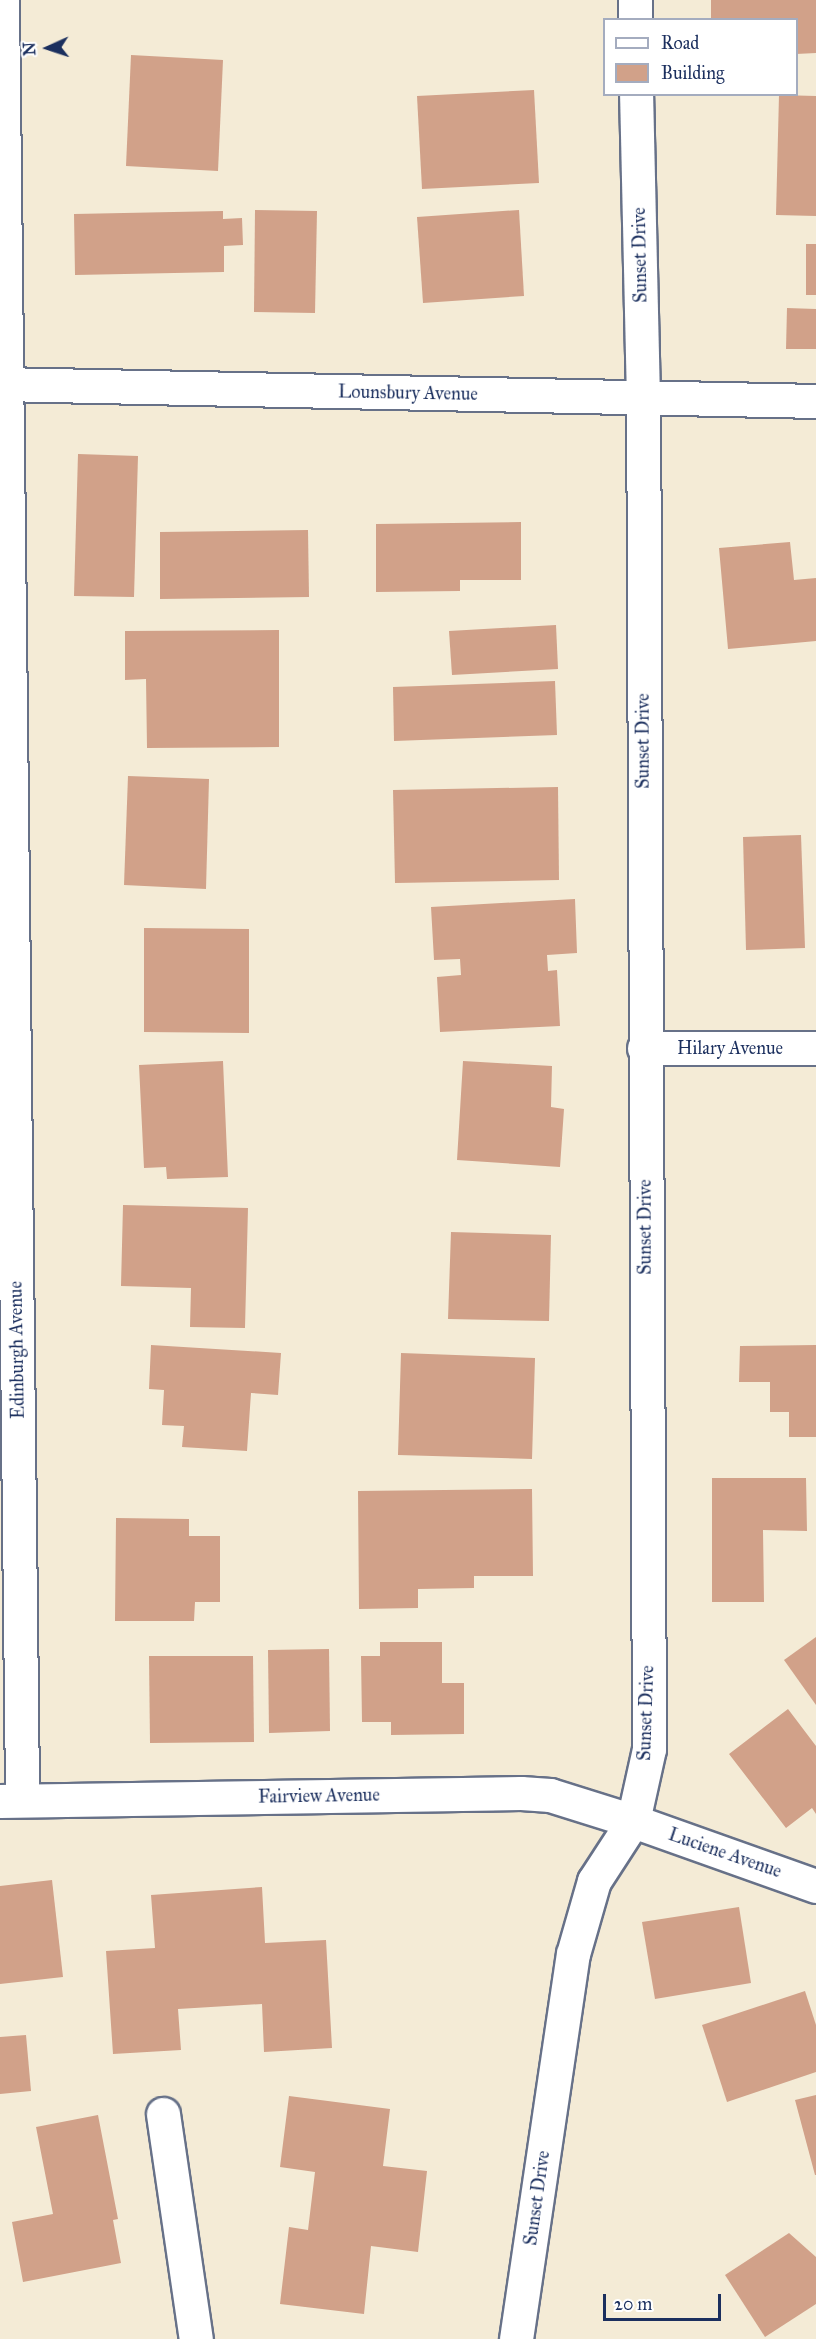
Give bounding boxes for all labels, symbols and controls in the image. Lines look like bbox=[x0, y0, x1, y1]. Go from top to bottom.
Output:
north arrow bbox=[18, 18, 78, 78]
legend bbox=[603, 18, 798, 96]
text: Road bbox=[661, 32, 699, 54]
text: N bbox=[20, 42, 39, 56]
text: Building bbox=[661, 62, 724, 84]
street label: Sunset Drive bbox=[628, 207, 652, 303]
street label: Lounsbury Avenue bbox=[338, 381, 478, 405]
street label: Sunset Drive bbox=[632, 693, 654, 789]
street label: Hilary Avenue bbox=[677, 1037, 783, 1059]
street label: Sunset Drive bbox=[634, 1179, 656, 1275]
street label: Edinburgh Avenue bbox=[5, 1281, 29, 1419]
street label: Sunset Drive bbox=[634, 1665, 658, 1761]
street label: Fairview Avenue bbox=[258, 1784, 380, 1808]
street label: Luciene Avenue bbox=[666, 1824, 784, 1882]
street label: Sunset Drive bbox=[520, 2149, 554, 2247]
scale bar bbox=[606, 2282, 724, 2320]
text: 20 m bbox=[614, 2293, 652, 2315]

